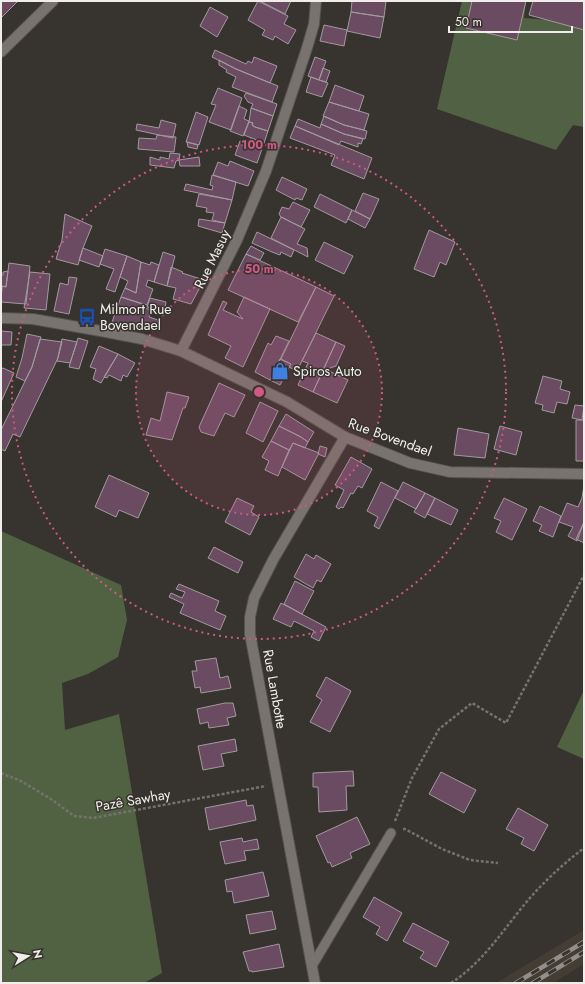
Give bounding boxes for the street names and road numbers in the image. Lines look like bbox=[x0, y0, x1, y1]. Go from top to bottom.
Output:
street label: Rue Masuy bbox=[189, 225, 235, 292]
street label: Rue Bovendael bbox=[345, 413, 435, 461]
street label: Rue Lambotte bbox=[258, 648, 292, 730]
street label: Pazê Sawhay bbox=[94, 783, 173, 816]

